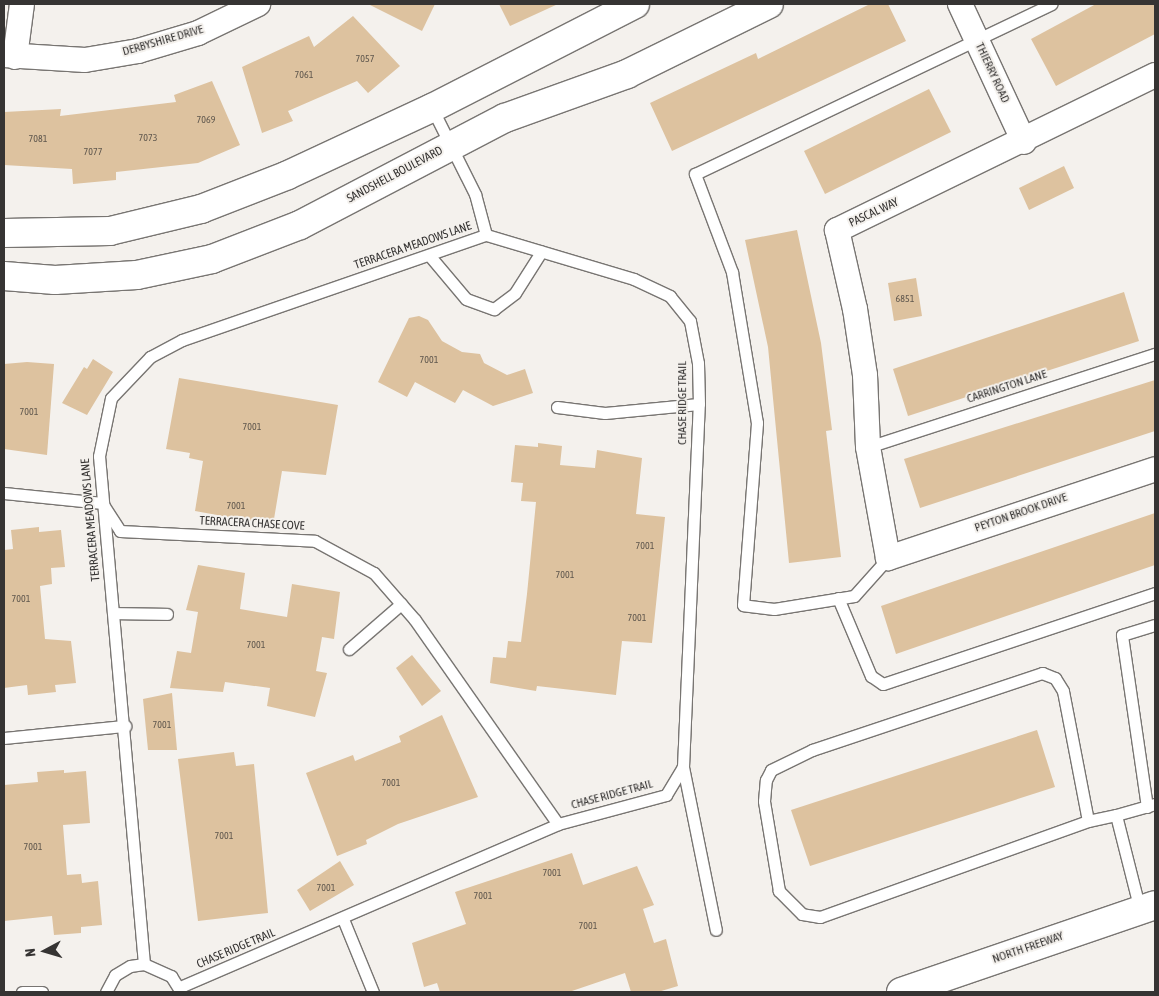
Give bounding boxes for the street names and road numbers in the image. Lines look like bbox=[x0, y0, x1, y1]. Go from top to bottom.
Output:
street label: DERBYSHIRE DRIVE bbox=[121, 23, 205, 59]
street label: THIERRY ROAD bbox=[972, 41, 1012, 105]
street label: SANDSHELL BOULEVARD bbox=[345, 144, 445, 206]
street label: PASCAL WAY bbox=[847, 195, 901, 231]
street label: TERRACERA MEADOWS LANE bbox=[352, 219, 474, 273]
street label: CHASE RIDGE TRAIL bbox=[676, 361, 690, 445]
street label: CARRINGTON LANE bbox=[965, 367, 1049, 407]
street label: TERRACERA MEADOWS LANE bbox=[78, 458, 104, 582]
street label: PEYTON BROOK DRIVE bbox=[973, 490, 1069, 536]
street label: TERRACERA CHASE COVE bbox=[199, 514, 305, 534]
street label: CHASE RIDGE TRAIL bbox=[570, 777, 654, 813]
street label: CHASE RIDGE TRAIL bbox=[195, 926, 277, 972]
street label: NORTH FREEWAY bbox=[991, 929, 1065, 967]

